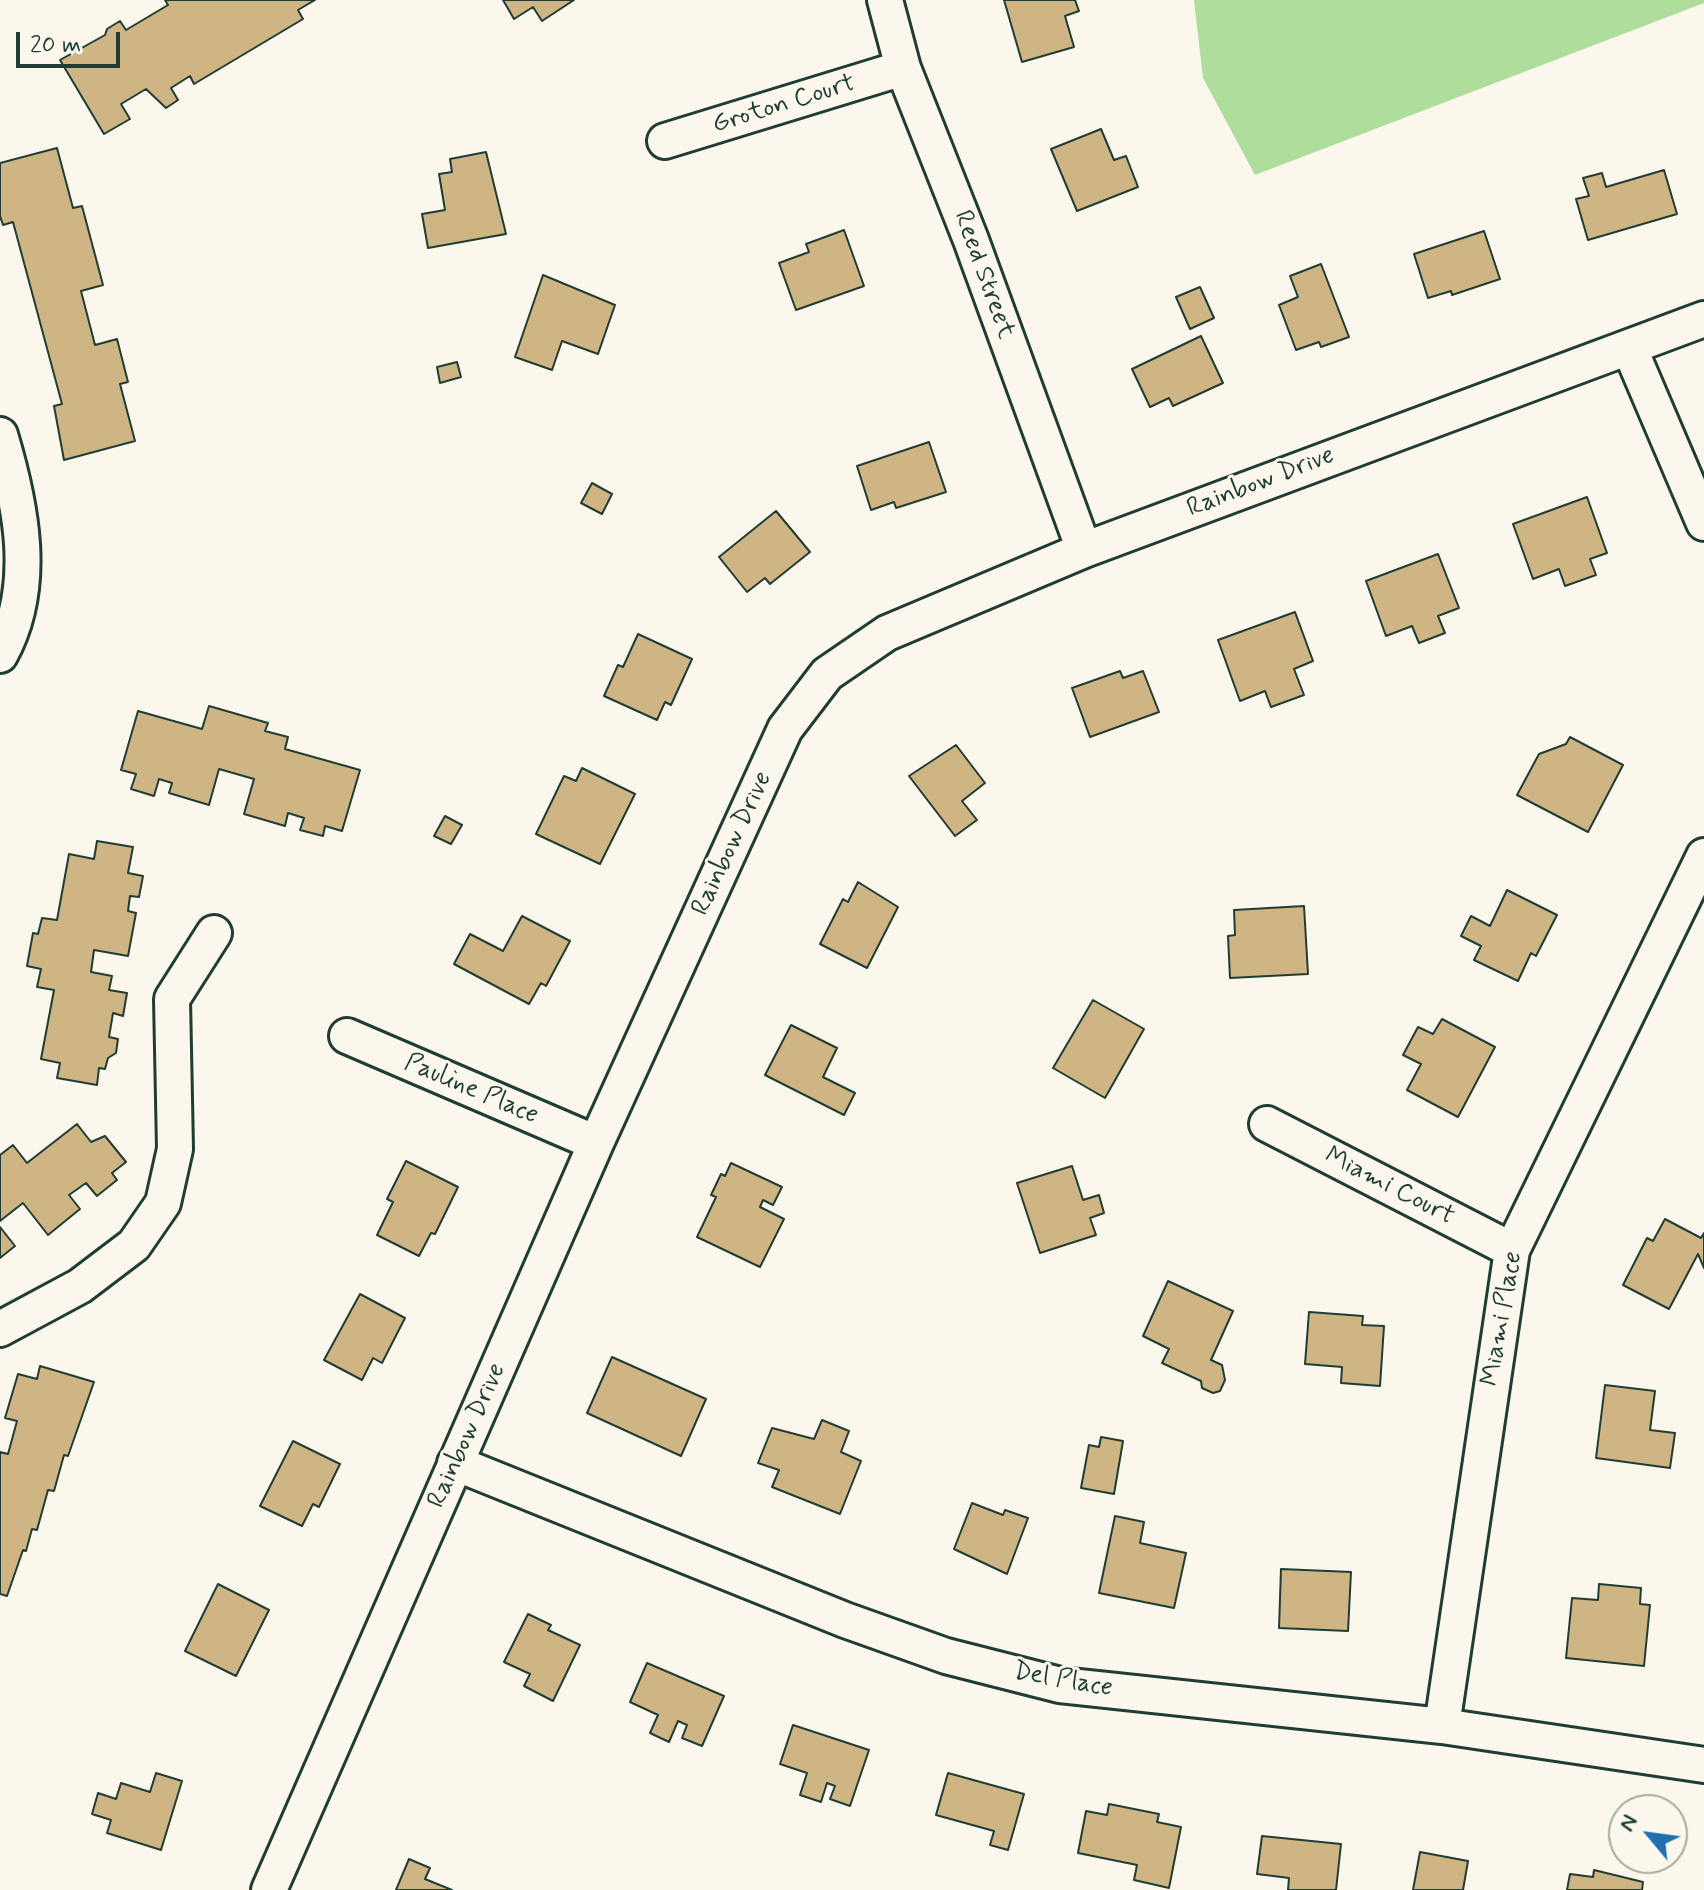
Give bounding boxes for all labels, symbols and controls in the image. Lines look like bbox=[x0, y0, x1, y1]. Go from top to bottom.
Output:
scale bar bbox=[20, 16, 124, 66]
text: 20 m bbox=[30, 30, 81, 61]
street label: Groton Court bbox=[709, 69, 859, 141]
street label: Reed Street bbox=[945, 207, 1021, 343]
street label: Rainbow Drive bbox=[1183, 441, 1339, 525]
street label: Rainbow Drive bbox=[686, 767, 780, 921]
street label: Pauline Place bbox=[399, 1048, 543, 1132]
street label: Miami Court bbox=[1319, 1141, 1459, 1233]
street label: Miami Place bbox=[1476, 1249, 1530, 1389]
street label: Rainbow Drive bbox=[422, 1359, 514, 1513]
street label: Del Place bbox=[1011, 1657, 1115, 1705]
north arrow bbox=[1608, 1794, 1688, 1874]
text: N bbox=[1613, 1810, 1645, 1837]

